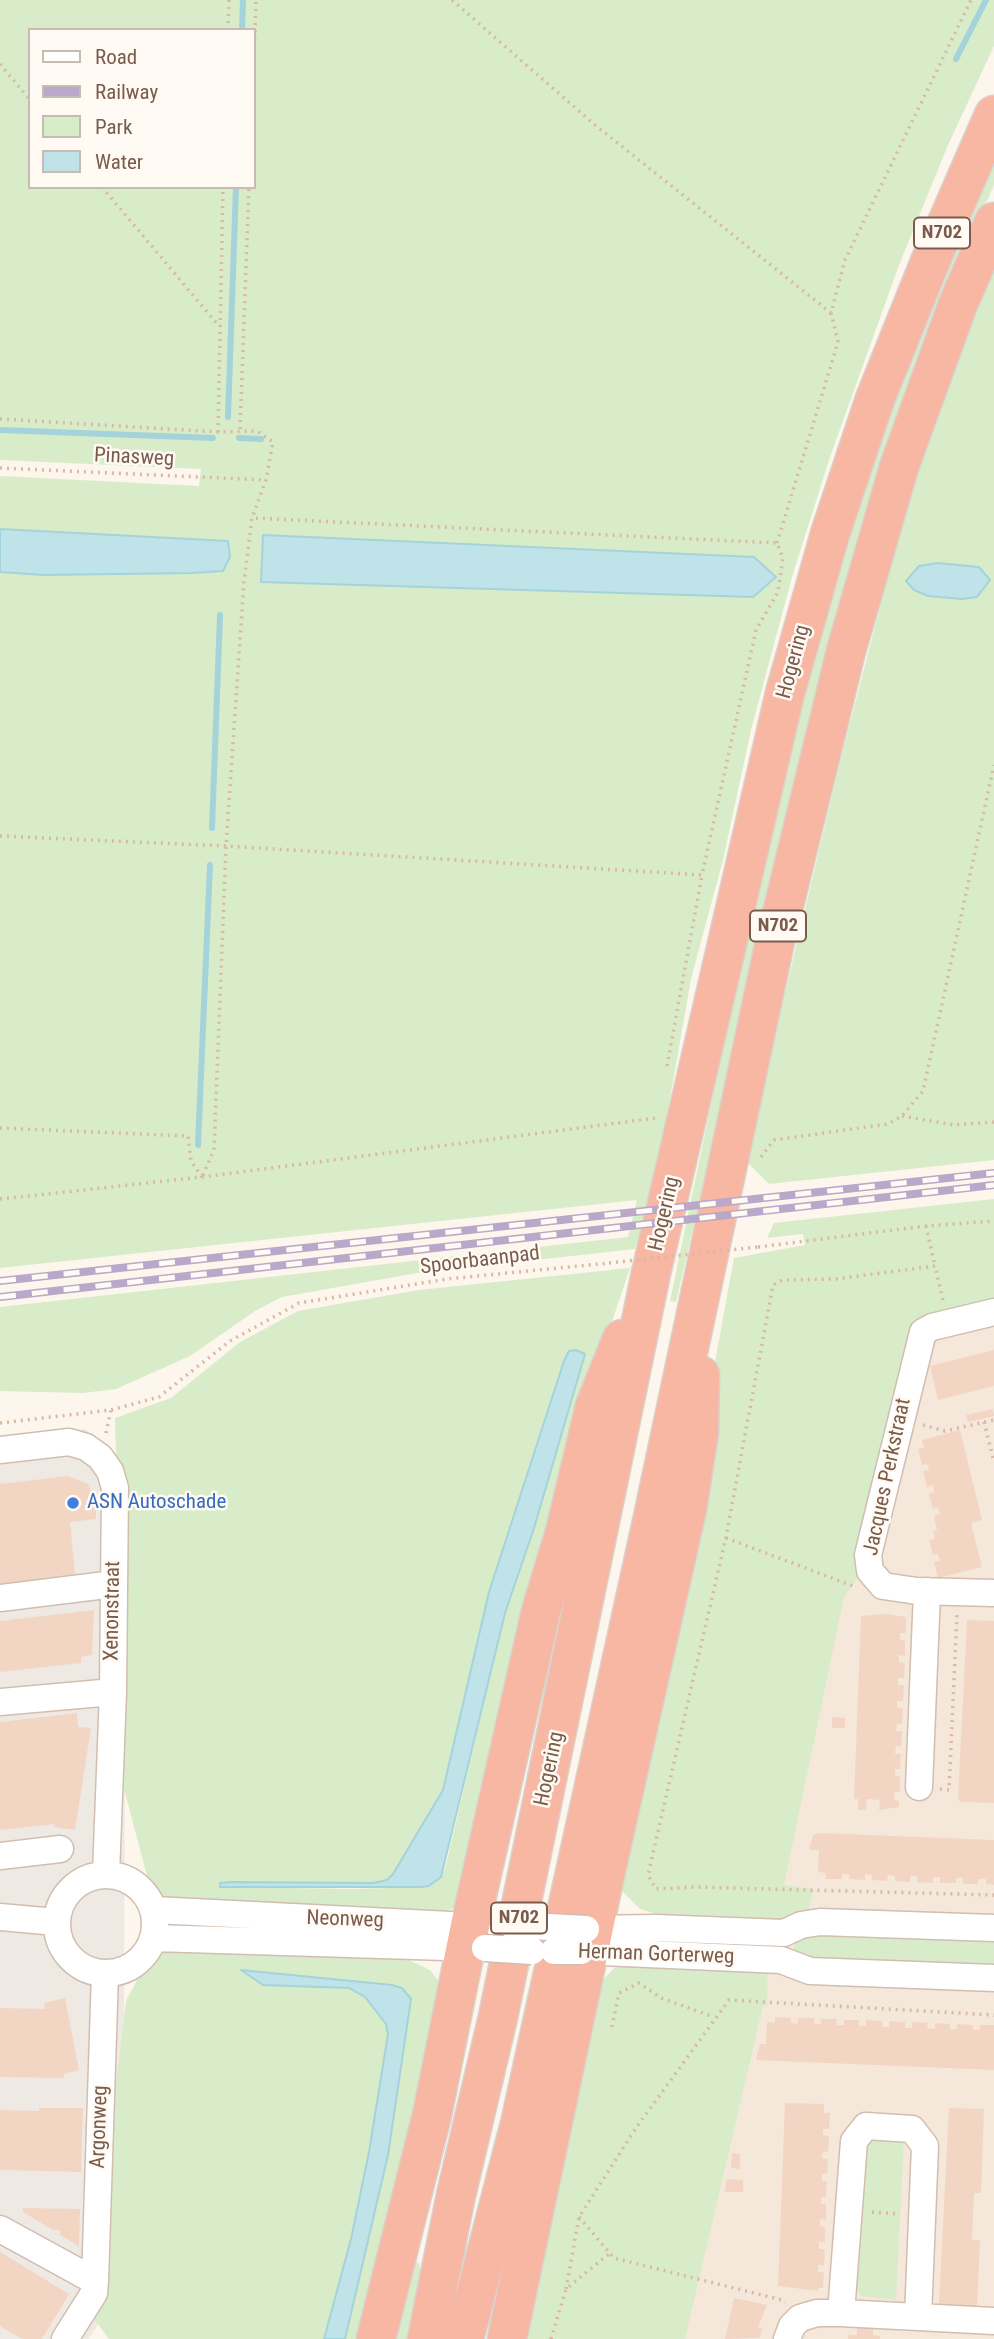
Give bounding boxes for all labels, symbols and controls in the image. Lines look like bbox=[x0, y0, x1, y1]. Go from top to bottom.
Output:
legend bbox=[28, 28, 256, 189]
text: Road bbox=[95, 45, 137, 69]
text: Railway bbox=[95, 80, 158, 104]
text: Park bbox=[95, 115, 132, 139]
text: Water bbox=[95, 150, 143, 174]
road number: N702 bbox=[914, 218, 970, 248]
street label: Pinasweg bbox=[93, 443, 175, 473]
street label: Hogering bbox=[772, 622, 816, 702]
road number: N702 bbox=[750, 910, 806, 942]
street label: Hogering bbox=[644, 1174, 686, 1254]
street label: Spoorbaanpad bbox=[419, 1241, 541, 1281]
street label: Jacques Perkstraat bbox=[859, 1396, 917, 1558]
place label: ASN Autoschade bbox=[87, 1490, 226, 1516]
marker: ASN Autoschade bbox=[65, 1495, 81, 1511]
street label: Xenonstraat bbox=[100, 1561, 126, 1661]
street label: Hogering bbox=[530, 1729, 570, 1809]
road number: N702 bbox=[491, 1902, 547, 1934]
street label: Neonweg bbox=[306, 1906, 384, 1934]
street label: Herman Gorterweg bbox=[577, 1940, 735, 1970]
street label: Argonweg bbox=[86, 2085, 114, 2169]

